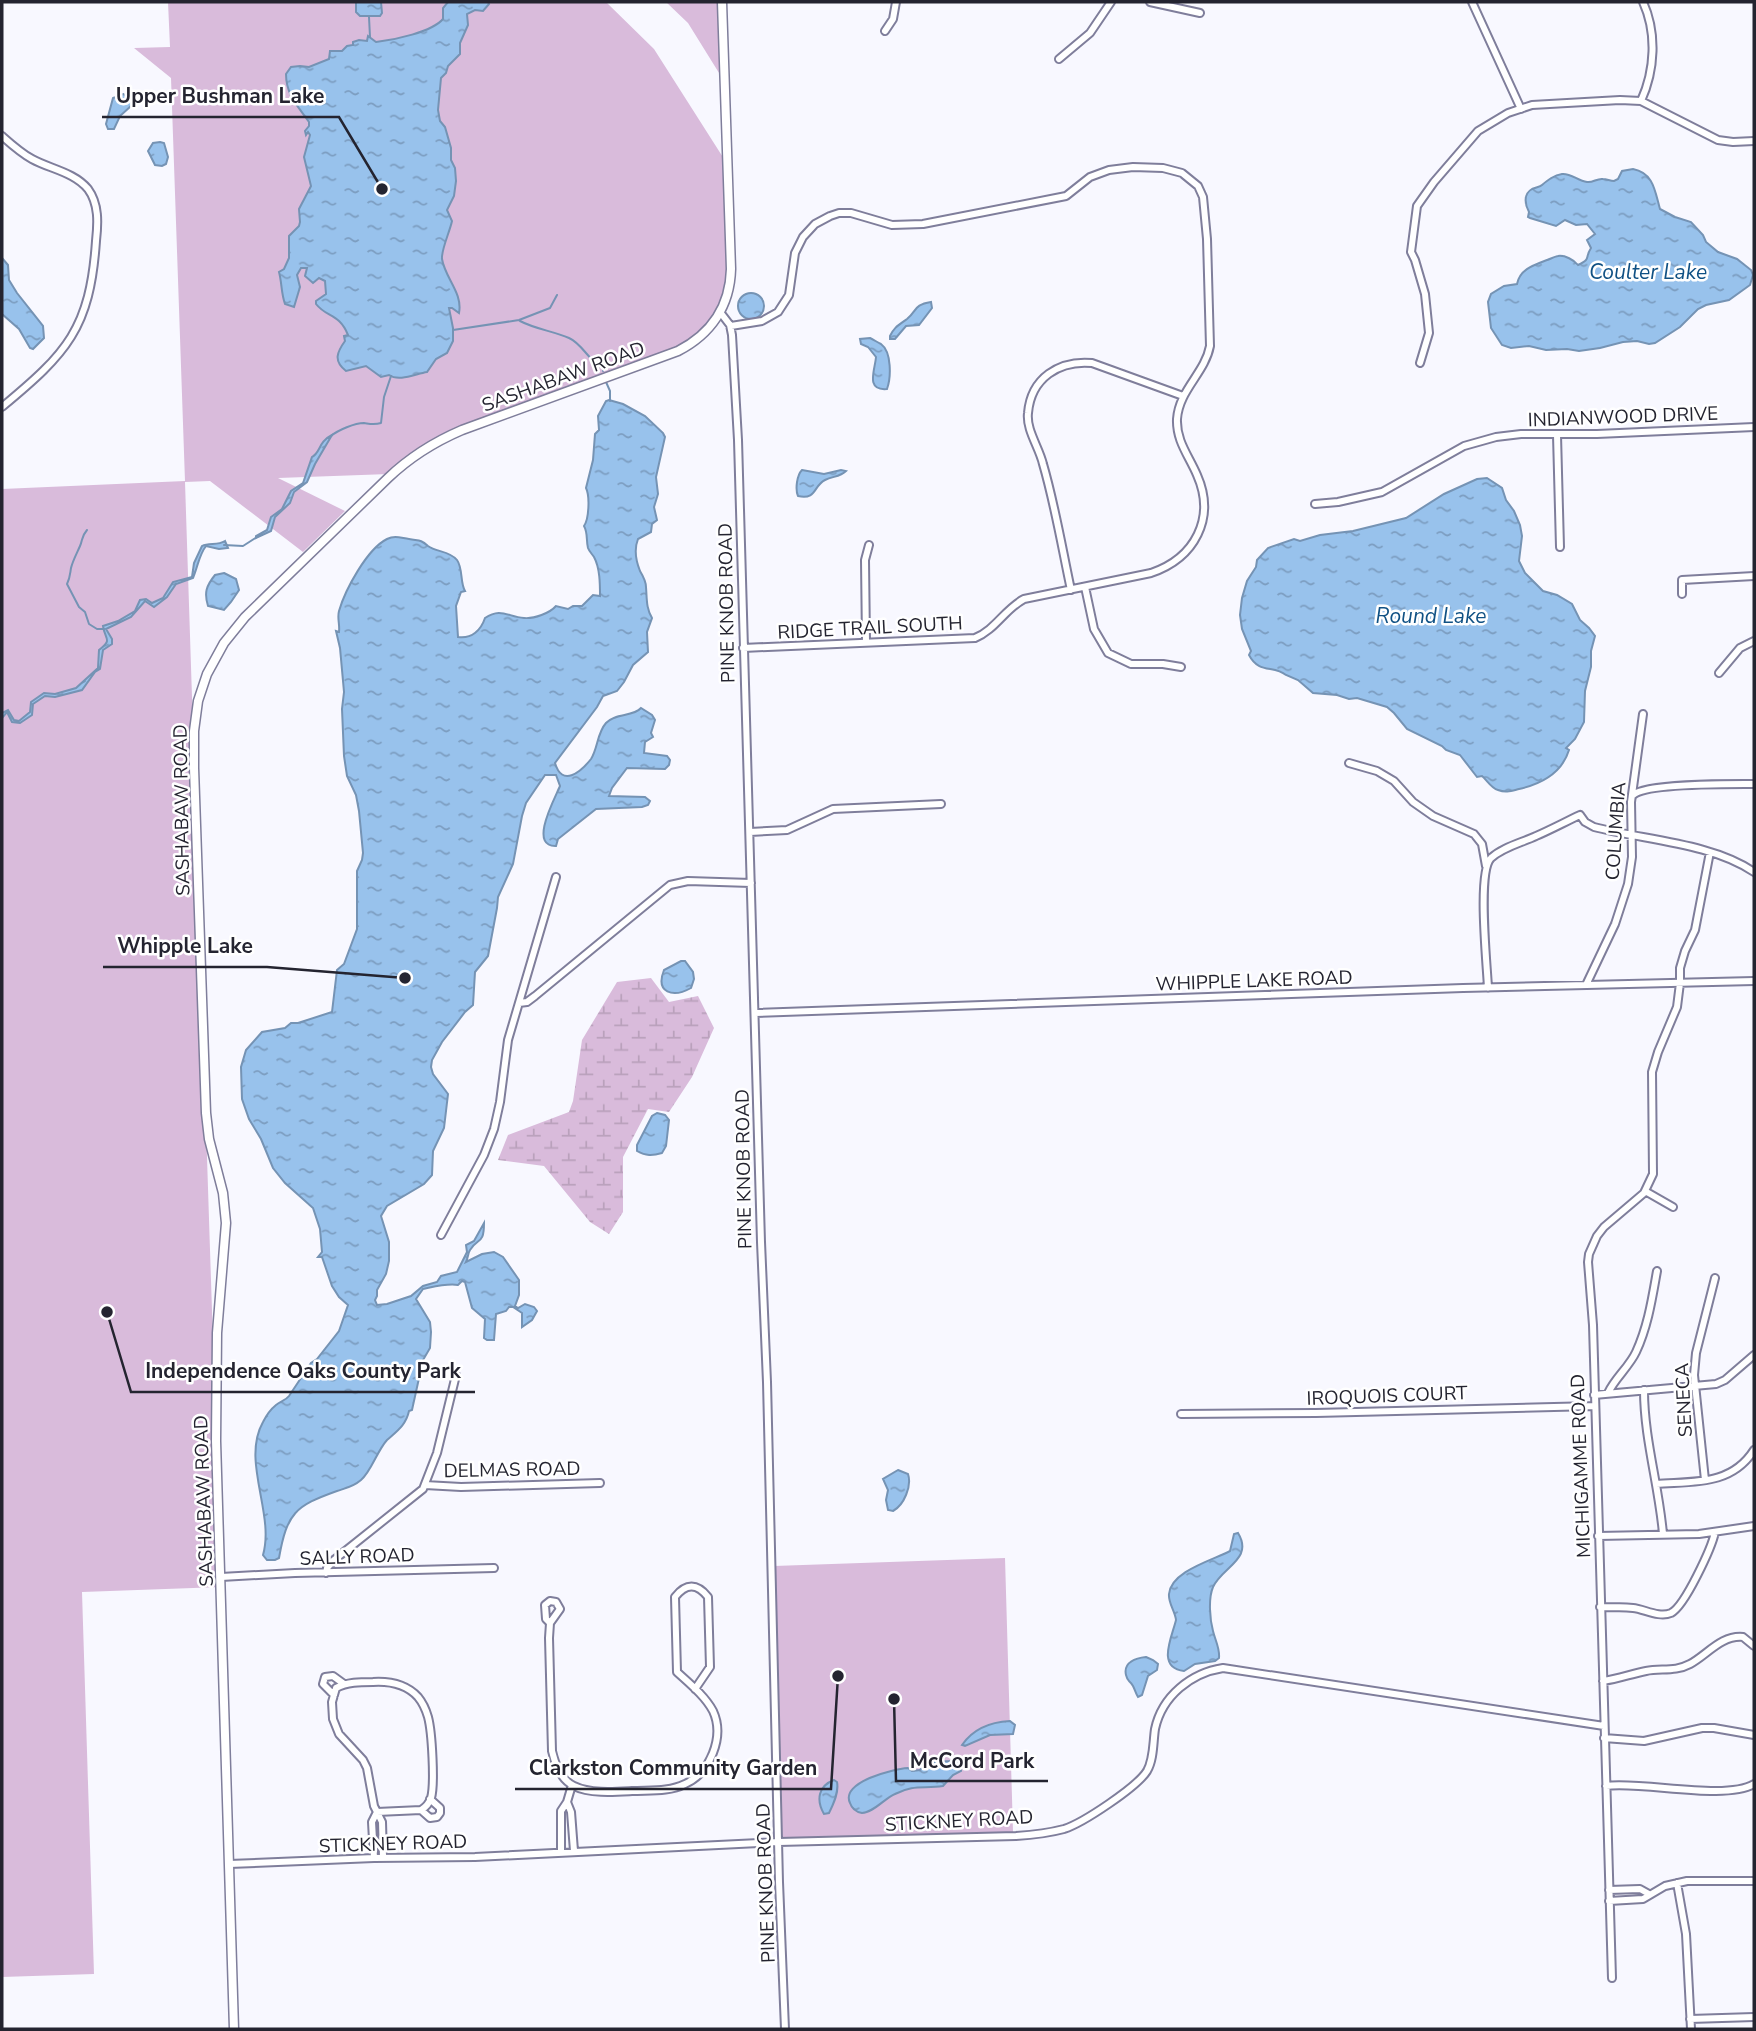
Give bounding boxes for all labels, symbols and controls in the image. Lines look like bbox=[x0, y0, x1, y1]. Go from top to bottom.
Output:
callout: Upper Bushman Lake bbox=[102, 75, 339, 117]
text: Upper Bushman Lake bbox=[116, 82, 324, 110]
water label: Coulter Lake bbox=[1589, 258, 1707, 286]
street label: SASHABAW ROAD bbox=[478, 335, 648, 418]
street label: INDIANWOOD DRIVE bbox=[1527, 401, 1719, 433]
street label: PINE KNOB ROAD bbox=[713, 523, 741, 683]
water label: Round Lake bbox=[1376, 602, 1486, 630]
street label: RIDGE TRAIL SOUTH bbox=[777, 610, 963, 646]
street label: SASHABAW ROAD bbox=[168, 724, 196, 896]
street label: COLUMBIA bbox=[1600, 781, 1632, 881]
callout: Whipple Lake bbox=[103, 925, 267, 967]
text: Whipple Lake bbox=[117, 932, 253, 960]
street label: WHIPPLE LAKE ROAD bbox=[1155, 965, 1353, 997]
street label: PINE KNOB ROAD bbox=[730, 1089, 758, 1249]
callout: Independence Oaks County Park bbox=[131, 1350, 475, 1392]
text: Independence Oaks County Park bbox=[145, 1357, 462, 1385]
street label: SENECA bbox=[1669, 1362, 1699, 1438]
street label: MICHIGAMME ROAD bbox=[1565, 1373, 1597, 1558]
street label: IROQUOIS COURT bbox=[1306, 1380, 1469, 1412]
street label: SASHABAW ROAD bbox=[188, 1415, 220, 1587]
street label: DELMAS ROAD bbox=[443, 1456, 581, 1484]
street label: SALLY ROAD bbox=[299, 1542, 415, 1572]
callout: McCord Park bbox=[896, 1739, 1048, 1781]
callout: Clarkston Community Garden bbox=[515, 1747, 831, 1789]
text: McCord Park bbox=[910, 1747, 1035, 1775]
text: Clarkston Community Garden bbox=[529, 1754, 817, 1782]
street label: PINE KNOB ROAD bbox=[750, 1803, 782, 1963]
street label: STICKNEY ROAD bbox=[884, 1804, 1034, 1838]
street label: STICKNEY ROAD bbox=[318, 1828, 468, 1860]

